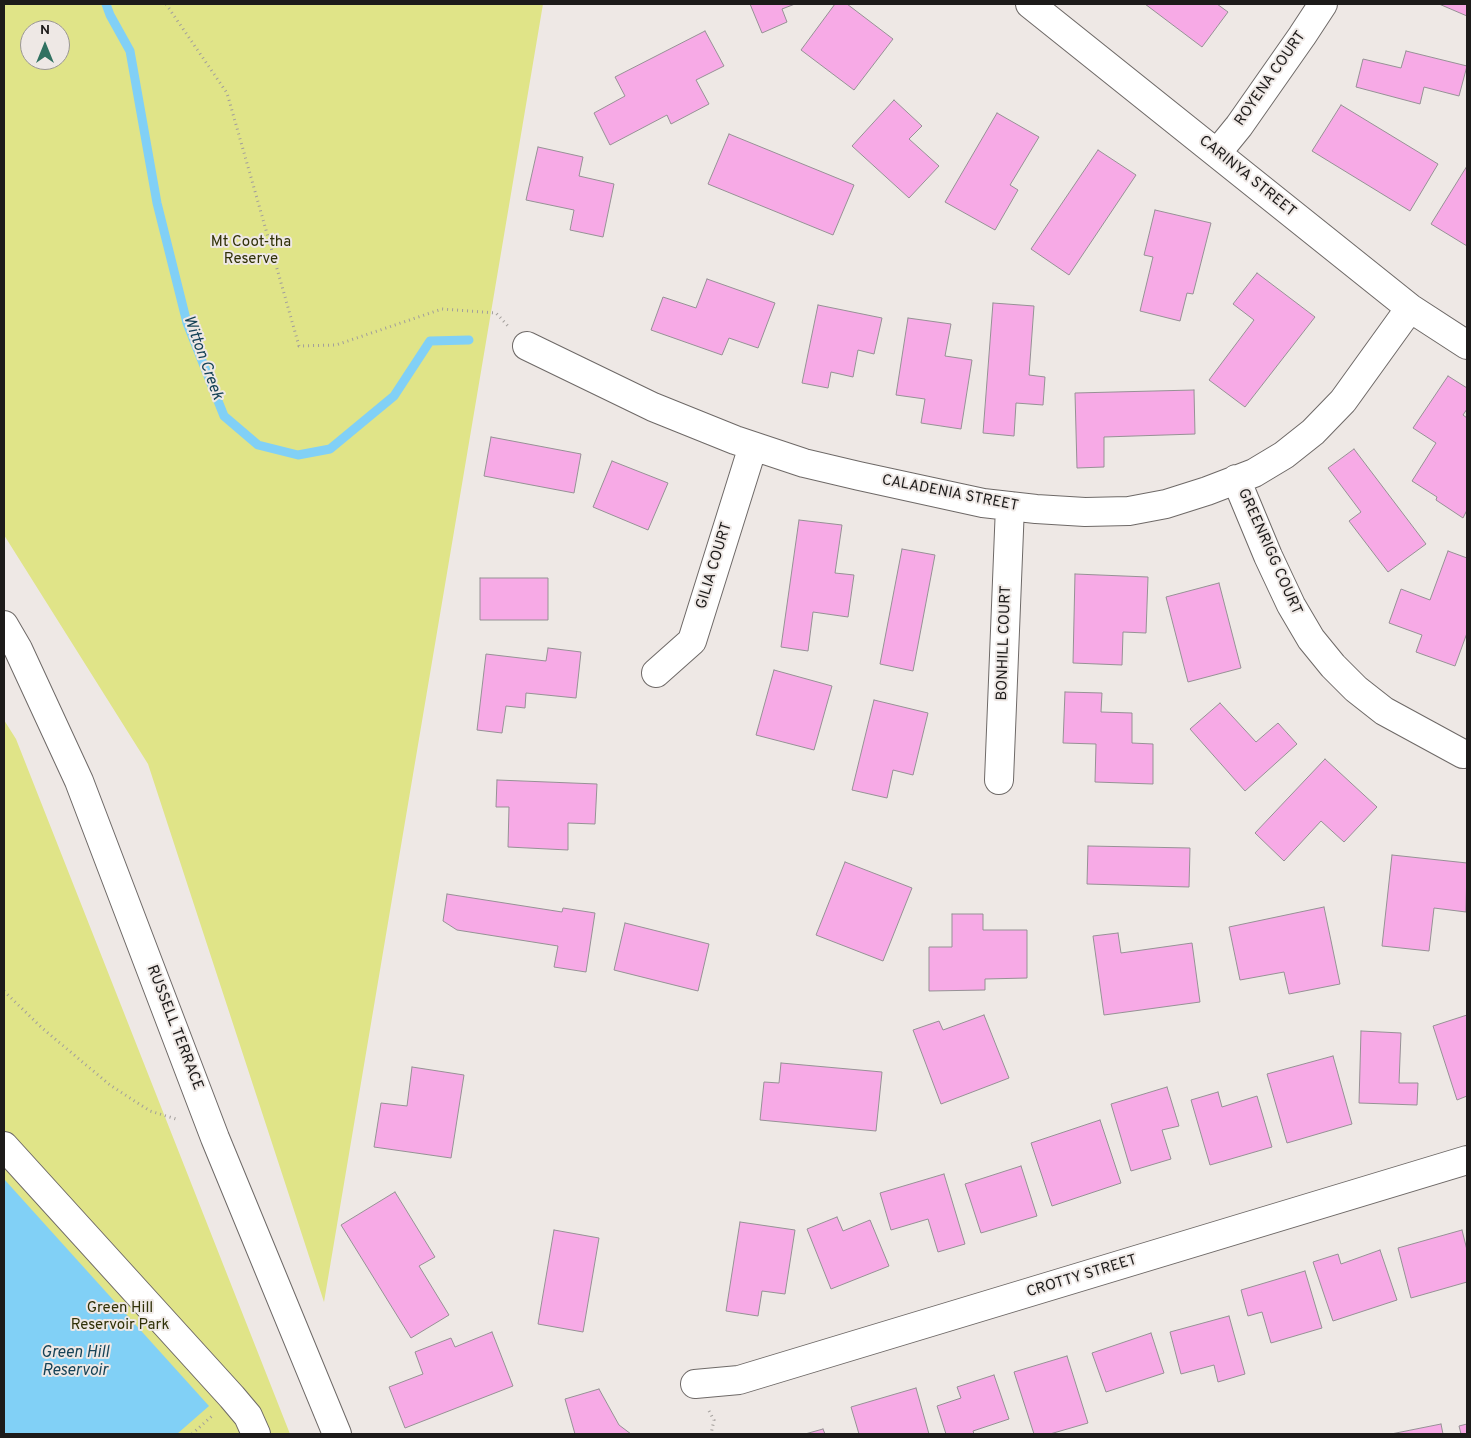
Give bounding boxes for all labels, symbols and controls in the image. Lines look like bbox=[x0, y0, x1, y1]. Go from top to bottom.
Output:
north arrow bbox=[20, 20, 70, 70]
text: N bbox=[40, 22, 50, 39]
street label: ROYENA COURT bbox=[1232, 28, 1310, 130]
street label: CARINYA STREET bbox=[1195, 132, 1299, 222]
park label: Mt Coot-tha Reserve bbox=[211, 234, 291, 269]
water label: Witton Creek bbox=[178, 313, 226, 403]
street label: CALADENIA STREET bbox=[880, 472, 1020, 516]
street label: GREENRIGG COURT bbox=[1233, 486, 1305, 618]
street label: GILIA COURT bbox=[693, 520, 737, 612]
street label: BONHILL COURT bbox=[994, 585, 1016, 701]
street label: RUSSELL TERRACE bbox=[142, 963, 206, 1093]
street label: CROTTY STREET bbox=[1025, 1252, 1139, 1302]
park label: Green Hill Reservoir Park bbox=[71, 1300, 169, 1335]
water label: Green Hill Reservoir bbox=[41, 1344, 109, 1382]

